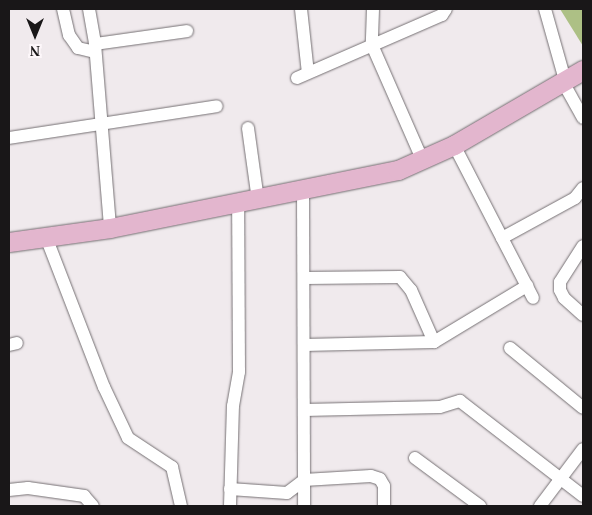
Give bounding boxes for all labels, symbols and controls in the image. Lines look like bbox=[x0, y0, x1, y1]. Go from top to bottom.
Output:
north arrow bbox=[10, 10, 60, 60]
text: N bbox=[30, 43, 40, 58]

